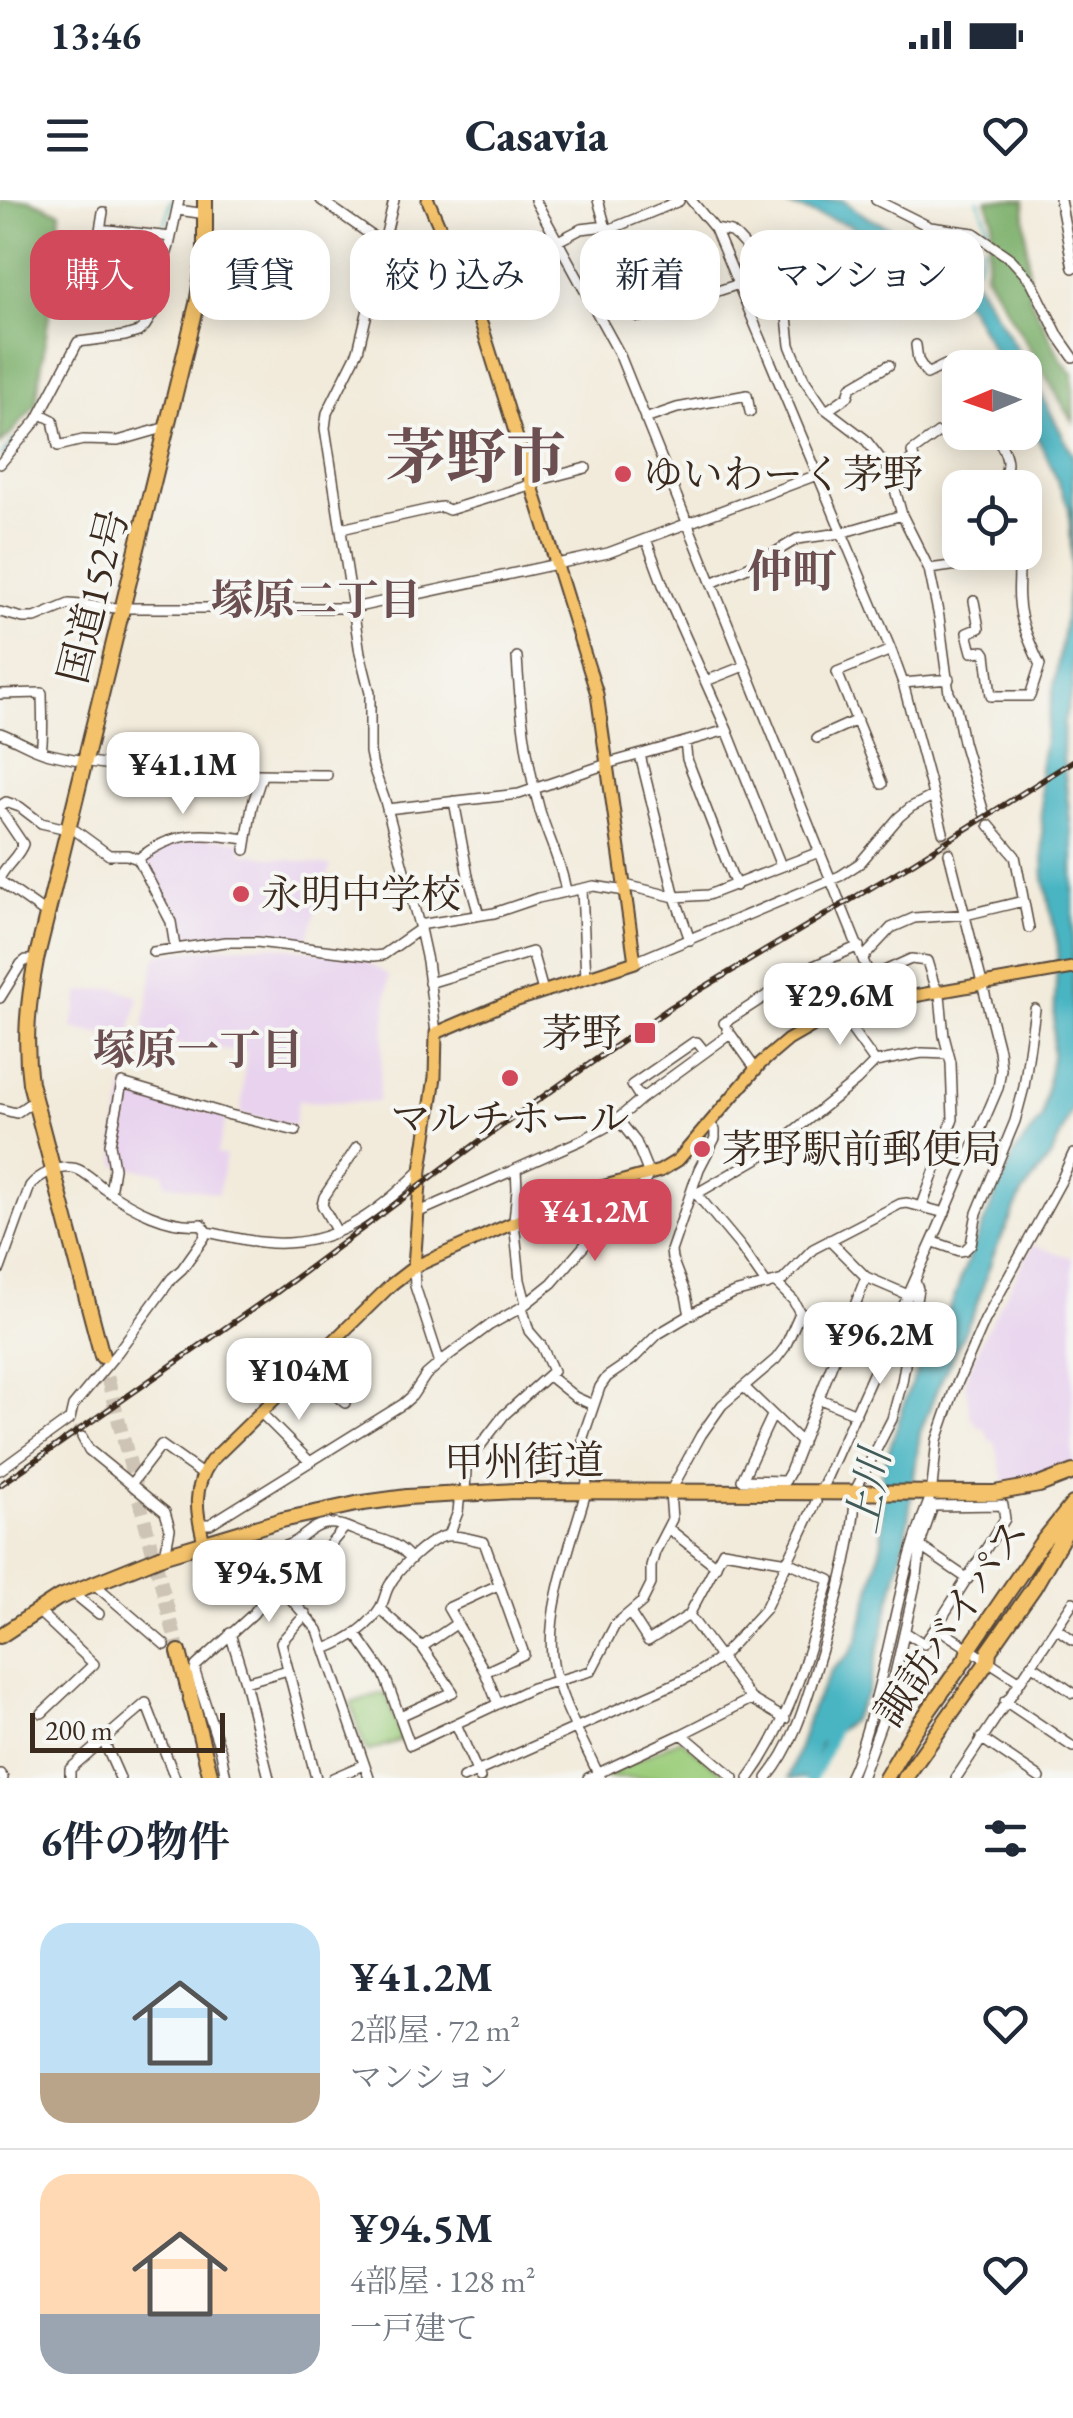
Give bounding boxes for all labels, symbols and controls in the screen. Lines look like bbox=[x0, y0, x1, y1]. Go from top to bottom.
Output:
text: 13:46 bbox=[50, 11, 141, 60]
text: Casavia bbox=[465, 106, 608, 164]
icon: menu bbox=[40, 108, 95, 163]
icon: heart bbox=[978, 108, 1033, 163]
chip: 購入 bbox=[30, 230, 170, 320]
chip: 賃貸 bbox=[190, 230, 330, 320]
chip: 絞り込み bbox=[350, 230, 560, 320]
chip: 新着 bbox=[580, 230, 720, 320]
chip: マンション bbox=[740, 230, 984, 320]
north arrow bbox=[942, 350, 1042, 450]
map controls bbox=[942, 350, 1042, 570]
district label: 茅野市 bbox=[386, 418, 566, 496]
place label: ゆいわーく茅野 bbox=[643, 448, 923, 500]
marker: ゆいわーく茅野 bbox=[612, 463, 634, 485]
button: locate bbox=[942, 470, 1042, 570]
street label: 国道152号 bbox=[46, 504, 140, 688]
district label: 仲町 bbox=[747, 542, 837, 600]
district label: 塚原二丁目 bbox=[211, 572, 421, 627]
pin: ¥41.1M bbox=[102, 732, 264, 817]
text: ¥41.1M bbox=[129, 743, 237, 785]
place label: 永明中学校 bbox=[261, 868, 461, 920]
marker: 永明中学校 bbox=[230, 883, 252, 905]
pin: ¥29.6M bbox=[759, 963, 921, 1048]
text: ¥29.6M bbox=[786, 974, 894, 1016]
place label: 茅野 bbox=[542, 1007, 622, 1059]
marker: 茅野 bbox=[632, 1020, 658, 1046]
district label: 塚原一丁目 bbox=[93, 1022, 303, 1077]
marker: マルチホール bbox=[499, 1067, 521, 1089]
place label: マルチホール bbox=[390, 1092, 630, 1144]
place label: 茅野駅前郵便局 bbox=[722, 1123, 1002, 1175]
marker: 茅野駅前郵便局 bbox=[691, 1138, 713, 1160]
pin: ¥41.2M bbox=[514, 1179, 676, 1264]
text: ¥41.2M bbox=[541, 1190, 649, 1232]
pin: ¥96.2M bbox=[799, 1302, 961, 1387]
text: ¥96.2M bbox=[826, 1313, 934, 1355]
pin: ¥104M bbox=[229, 1338, 369, 1423]
text: ¥104M bbox=[248, 1349, 350, 1391]
street label: 甲州街道 bbox=[444, 1434, 604, 1488]
water label: 上川 bbox=[834, 1441, 903, 1537]
street label: 諏訪バイパス bbox=[863, 1508, 1039, 1736]
pin: ¥94.5M bbox=[188, 1540, 350, 1625]
text: ¥94.5M bbox=[215, 1551, 323, 1593]
scale bar bbox=[30, 1708, 225, 1752]
text: 200 m bbox=[45, 1712, 113, 1748]
icon: filters bbox=[978, 1811, 1033, 1866]
text: 6件の物件 bbox=[40, 1814, 230, 1869]
text: ¥41.2M bbox=[350, 1949, 493, 2004]
icon: home bbox=[120, 1963, 240, 2083]
icon: heart bbox=[978, 1996, 1033, 2051]
text: 2部屋 · 72 m² bbox=[350, 2009, 520, 2051]
text: マンション bbox=[350, 2056, 509, 2098]
text: ¥94.5M bbox=[350, 2200, 493, 2255]
icon: home bbox=[120, 2214, 240, 2334]
icon: heart bbox=[978, 2247, 1033, 2302]
text: 4部屋 · 128 m² bbox=[350, 2260, 536, 2302]
text: 一戸建て bbox=[350, 2307, 478, 2349]

